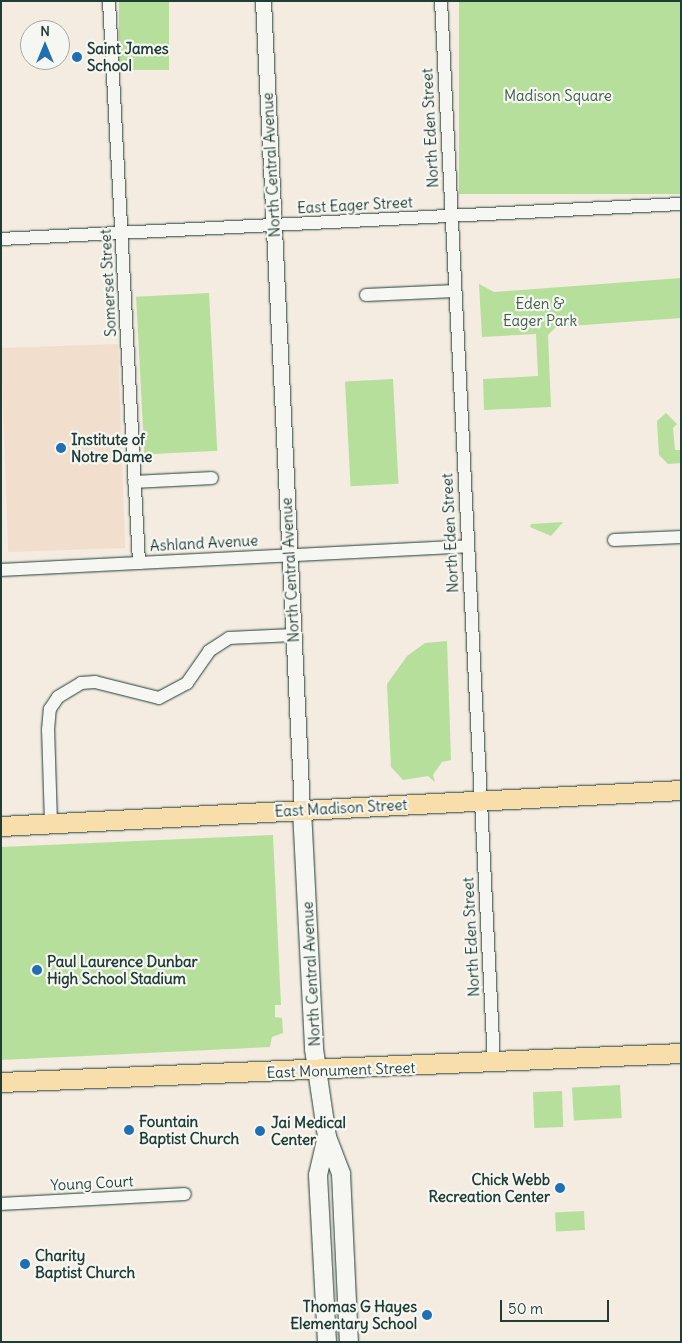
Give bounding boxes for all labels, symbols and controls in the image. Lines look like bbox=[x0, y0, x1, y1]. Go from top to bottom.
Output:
north arrow bbox=[20, 20, 70, 70]
text: N bbox=[40, 22, 50, 40]
place label: Saint James School bbox=[87, 39, 169, 74]
marker: Saint James School bbox=[71, 51, 83, 63]
street label: North Eden Street bbox=[418, 68, 442, 188]
park label: Madison Square bbox=[504, 87, 612, 105]
street label: North Central Avenue bbox=[258, 92, 284, 238]
street label: East Eager Street bbox=[297, 193, 413, 217]
street label: Somerset Street bbox=[96, 229, 120, 337]
park label: Eden & Eager Park bbox=[503, 294, 577, 329]
place label: Institute of Notre Dame bbox=[71, 430, 152, 465]
marker: Institute of Notre Dame bbox=[55, 442, 67, 454]
street label: North Eden Street bbox=[438, 473, 462, 593]
street label: North Central Avenue bbox=[277, 497, 303, 643]
street label: Ashland Avenue bbox=[149, 531, 259, 555]
street label: East Madison Street bbox=[274, 796, 408, 820]
street label: North Eden Street bbox=[459, 877, 483, 997]
street label: North Central Avenue bbox=[298, 901, 324, 1047]
place label: Paul Laurence Dunbar High School Stadium bbox=[47, 952, 198, 987]
marker: Paul Laurence Dunbar High School Stadium bbox=[31, 964, 43, 976]
street label: East Monument Street bbox=[266, 1058, 416, 1082]
place label: Fountain Baptist Church bbox=[139, 1112, 239, 1147]
place label: Jai Medical Center bbox=[271, 1113, 346, 1148]
marker: Fountain Baptist Church bbox=[123, 1124, 135, 1136]
marker: Jai Medical Center bbox=[253, 1124, 267, 1138]
place label: Chick Webb Recreation Center bbox=[428, 1170, 550, 1205]
street label: Young Court bbox=[50, 1172, 134, 1194]
marker: Chick Webb Recreation Center bbox=[554, 1182, 566, 1194]
place label: Charity Baptist Church bbox=[35, 1246, 135, 1281]
marker: Charity Baptist Church bbox=[19, 1258, 31, 1270]
scale bar bbox=[502, 1290, 611, 1322]
place label: Thomas G Hayes Elementary School bbox=[290, 1297, 417, 1332]
text: 50 m bbox=[508, 1299, 543, 1318]
marker: Thomas G Hayes Elementary School bbox=[421, 1309, 433, 1321]

